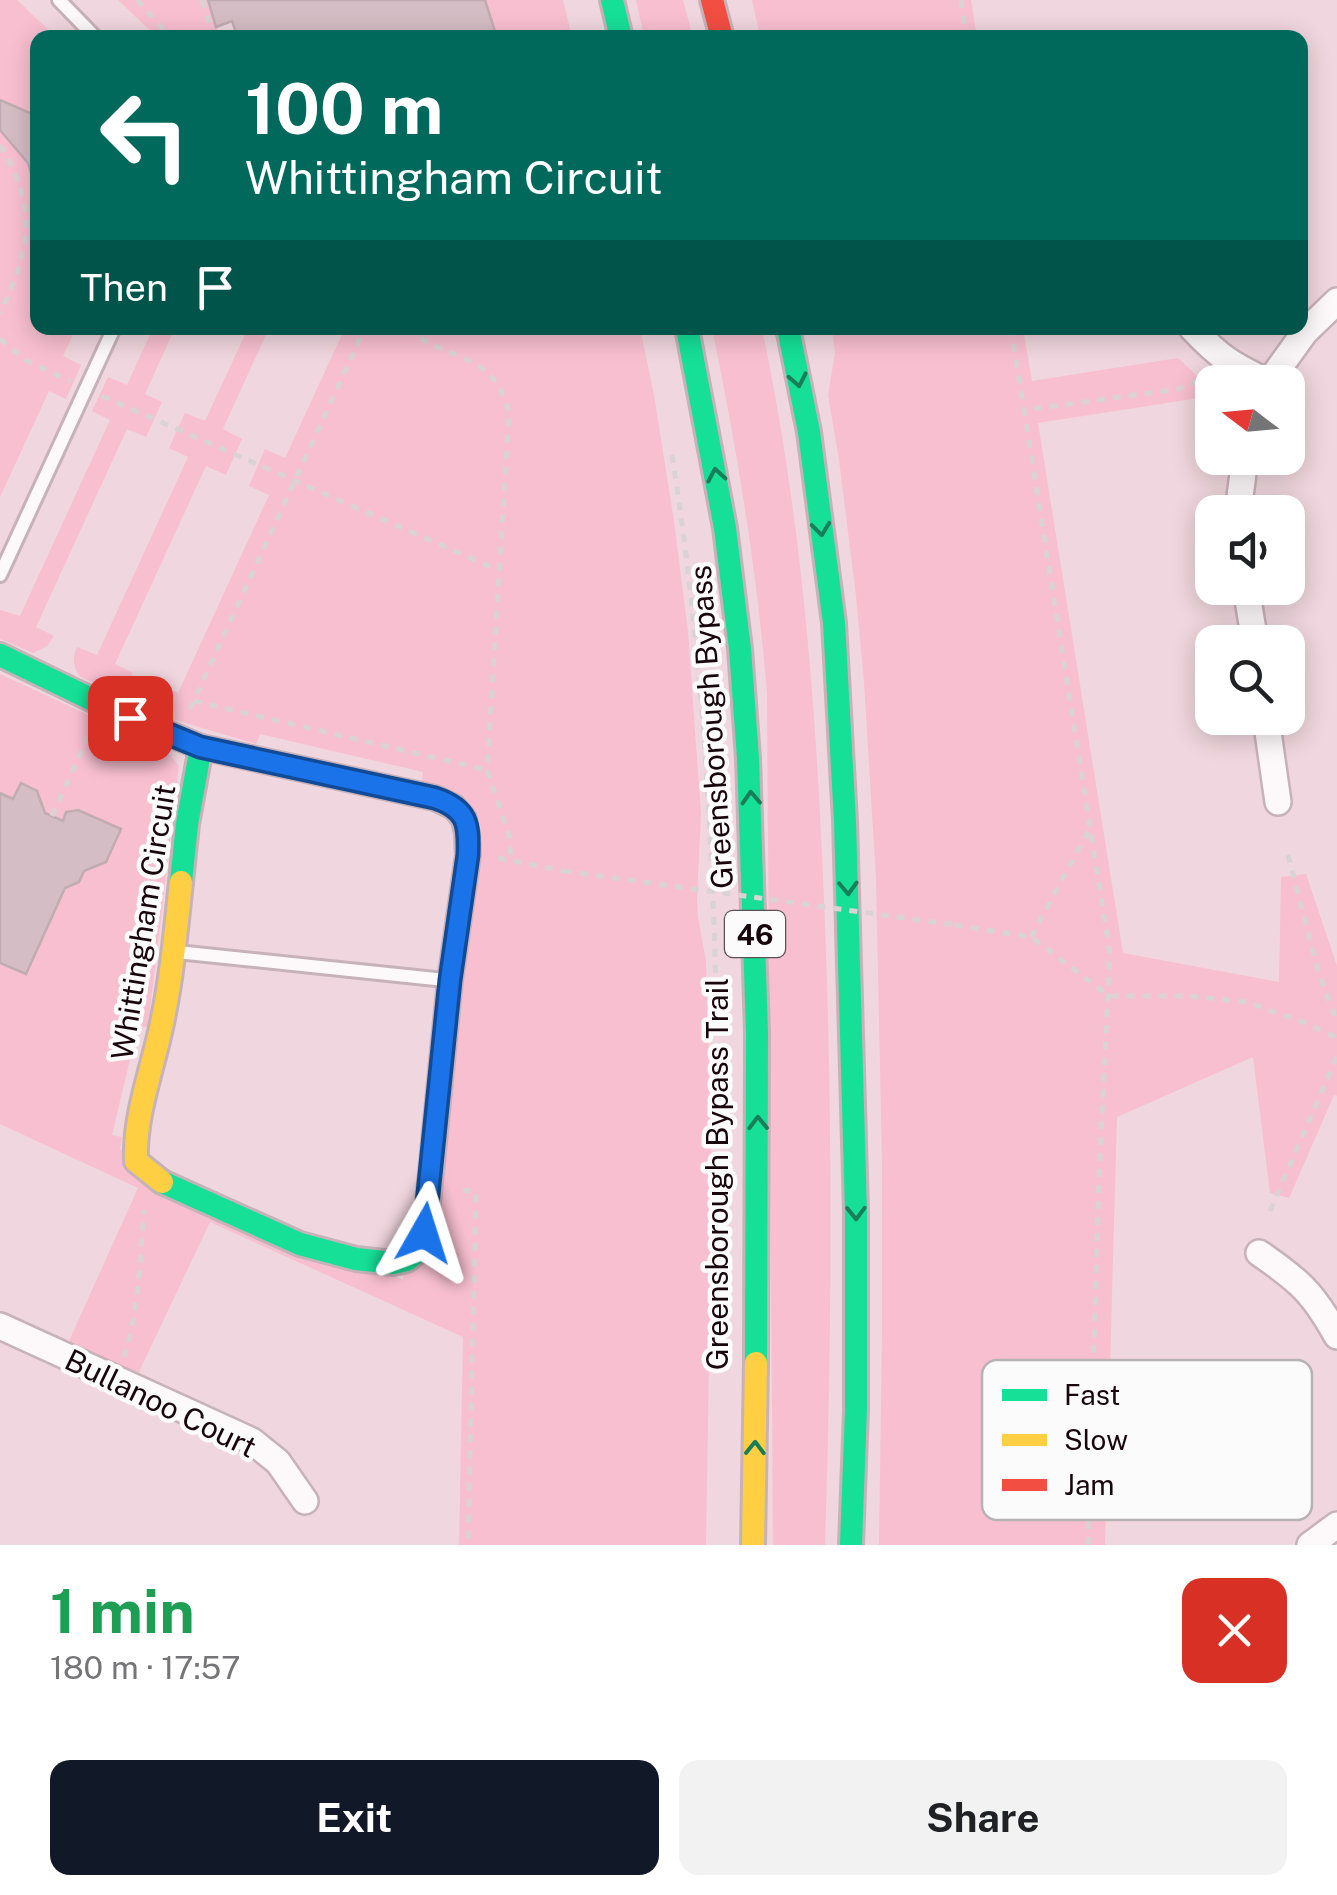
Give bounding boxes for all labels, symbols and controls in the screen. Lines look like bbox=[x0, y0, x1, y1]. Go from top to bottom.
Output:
text: 100 m bbox=[245, 67, 443, 150]
icon: left bbox=[80, 70, 210, 200]
text: Whittingham Circuit bbox=[245, 151, 663, 204]
icon: arrive bbox=[188, 260, 243, 315]
text: Then bbox=[80, 265, 168, 310]
north arrow bbox=[1195, 365, 1305, 475]
map controls bbox=[1195, 365, 1305, 735]
one-way arrow bbox=[787, 371, 808, 388]
one-way arrow bbox=[706, 467, 727, 483]
button: sound bbox=[1195, 495, 1305, 605]
one-way arrow bbox=[810, 521, 831, 537]
street label: Greensborough Bypass bbox=[682, 564, 740, 890]
button: search bbox=[1195, 625, 1305, 735]
pin bbox=[88, 676, 173, 761]
icon: arrive bbox=[103, 691, 158, 746]
street label: Whittingham Circuit bbox=[103, 782, 183, 1062]
one-way arrow bbox=[740, 789, 761, 805]
one-way arrow bbox=[837, 880, 858, 896]
road number: 46 bbox=[725, 911, 785, 957]
street label: Greensborough Bypass Trail bbox=[699, 978, 735, 1370]
one-way arrow bbox=[747, 1114, 769, 1130]
position arrow bbox=[372, 1181, 476, 1285]
one-way arrow bbox=[845, 1206, 867, 1221]
street label: Bullanoo Court bbox=[59, 1341, 263, 1465]
legend bbox=[982, 1360, 1312, 1520]
text: Fast bbox=[1064, 1378, 1120, 1411]
text: Slow bbox=[1064, 1423, 1128, 1456]
one-way arrow bbox=[745, 1439, 766, 1455]
text: Jam bbox=[1064, 1468, 1115, 1501]
text: 1 min bbox=[50, 1576, 195, 1647]
button: close bbox=[1182, 1578, 1287, 1683]
text: 180 m · 17:57 bbox=[50, 1649, 240, 1686]
button: Exit bbox=[50, 1760, 659, 1875]
button: Share bbox=[679, 1760, 1287, 1875]

